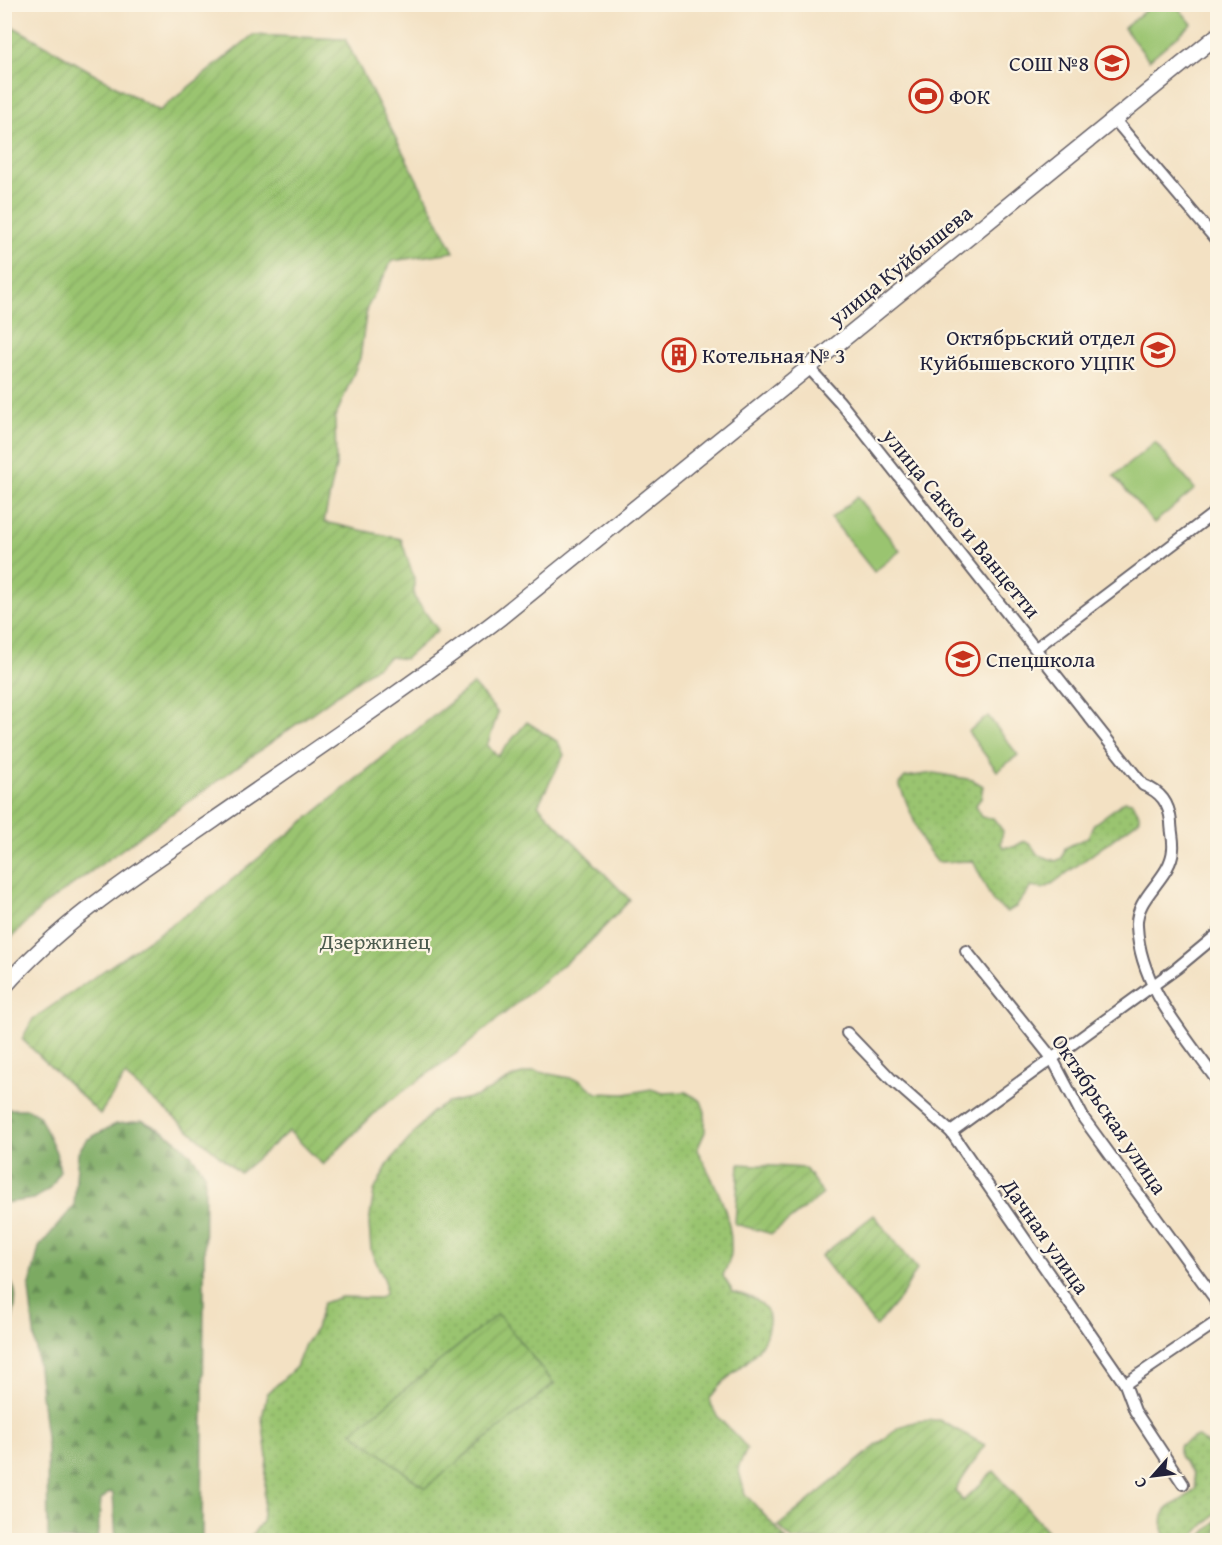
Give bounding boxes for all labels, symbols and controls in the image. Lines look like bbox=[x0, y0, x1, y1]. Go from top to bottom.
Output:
school or university icon: СОШ №8 bbox=[1094, 45, 1130, 81]
place label: СОШ №8 bbox=[1009, 47, 1089, 79]
sports icon: ФОК bbox=[908, 78, 944, 114]
place label: ФОК bbox=[949, 80, 991, 112]
street label: улица Куйбышева bbox=[820, 197, 979, 334]
place label: Октябрьский отдел Куйбышевского УЦПК bbox=[920, 321, 1135, 378]
school or university icon: Октябрьский отдел Куйбышевского УЦПК bbox=[1140, 332, 1176, 368]
building icon: Котельная № 3 bbox=[661, 337, 697, 373]
place label: Котельная № 3 bbox=[702, 339, 846, 371]
street label: улица Сакко и Ванцетти bbox=[874, 420, 1049, 625]
school or university icon: Спецшкола bbox=[945, 641, 981, 677]
place label: Спецшкола bbox=[986, 643, 1096, 675]
park label: Дзержинец bbox=[319, 925, 431, 957]
street label: Октябрьская улица bbox=[1044, 1027, 1176, 1201]
street label: Дачная улица bbox=[994, 1171, 1098, 1301]
north arrow bbox=[1123, 1446, 1183, 1506]
text: С bbox=[1127, 1473, 1152, 1493]

